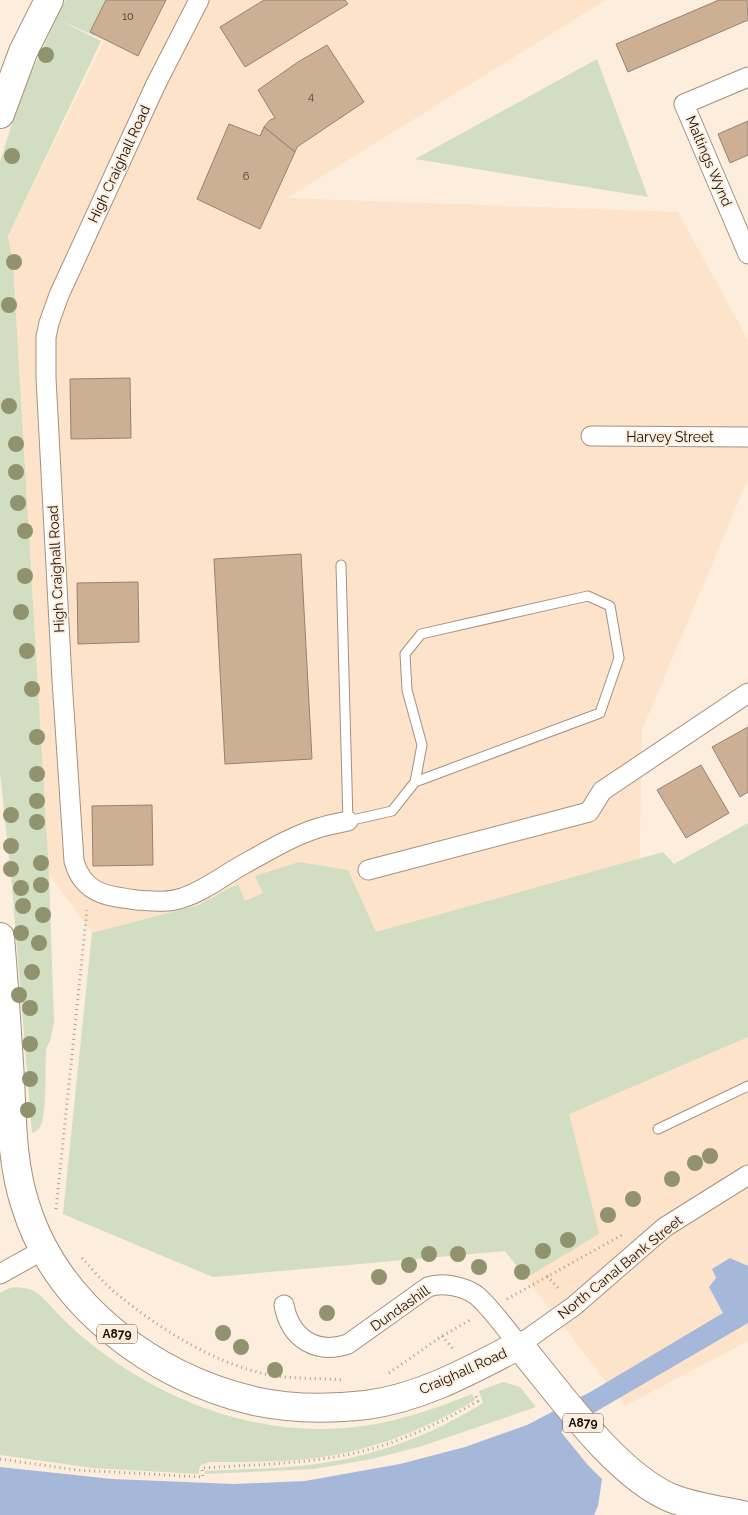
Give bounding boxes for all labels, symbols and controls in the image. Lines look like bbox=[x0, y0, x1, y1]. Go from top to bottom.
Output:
house number: 10 bbox=[122, 10, 134, 23]
house number: 4 bbox=[308, 90, 314, 103]
street label: High Craighall Road bbox=[85, 103, 153, 225]
street label: Maltings Wynd bbox=[683, 113, 735, 209]
house number: 6 bbox=[243, 170, 250, 183]
street label: Harvey Street bbox=[626, 429, 714, 445]
street label: High Craighall Road bbox=[45, 505, 67, 633]
street label: North Canal Bank Street bbox=[555, 1212, 686, 1322]
street label: Dundashill bbox=[367, 1282, 433, 1334]
road number: A879 bbox=[97, 1325, 137, 1344]
street label: Craighall Road bbox=[417, 1345, 509, 1397]
road number: A879 bbox=[563, 1414, 603, 1432]

